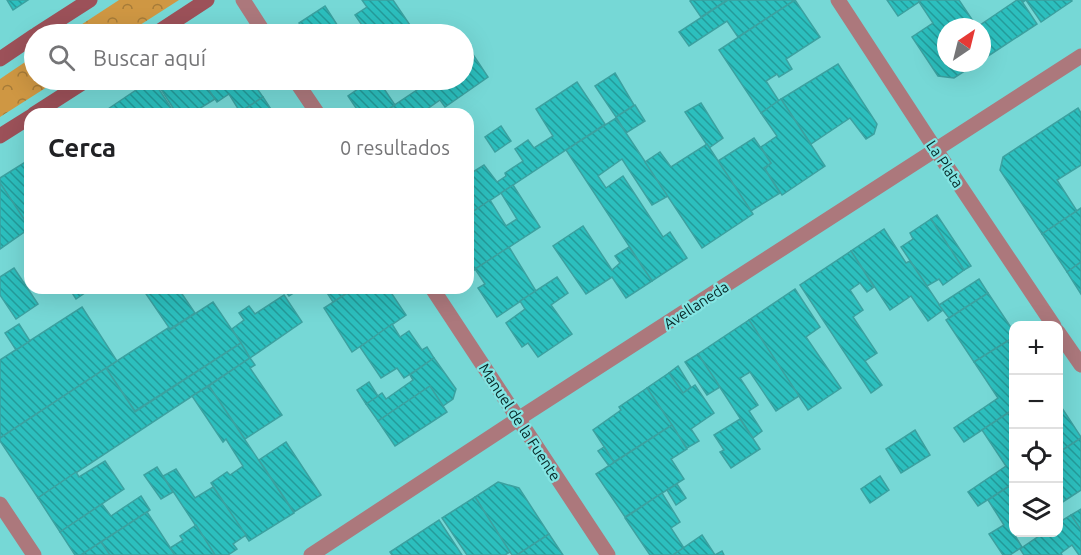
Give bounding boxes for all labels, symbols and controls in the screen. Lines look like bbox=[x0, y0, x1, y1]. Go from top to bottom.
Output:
north arrow bbox=[937, 18, 991, 72]
search box bbox=[24, 24, 474, 90]
icon: search bbox=[45, 41, 78, 74]
text: Buscar aquí bbox=[93, 45, 206, 70]
text: Cerca bbox=[48, 133, 116, 162]
text: 0 resultados bbox=[340, 136, 450, 159]
street label: La Plata bbox=[923, 137, 967, 191]
street label: Avellaneda bbox=[660, 278, 732, 332]
map controls bbox=[1009, 321, 1063, 537]
button: + bbox=[1009, 321, 1063, 375]
street label: Manuel de la Fuente bbox=[476, 360, 564, 484]
button: − bbox=[1009, 375, 1063, 429]
button: locate bbox=[1009, 429, 1063, 483]
button: layers bbox=[1009, 483, 1063, 537]

